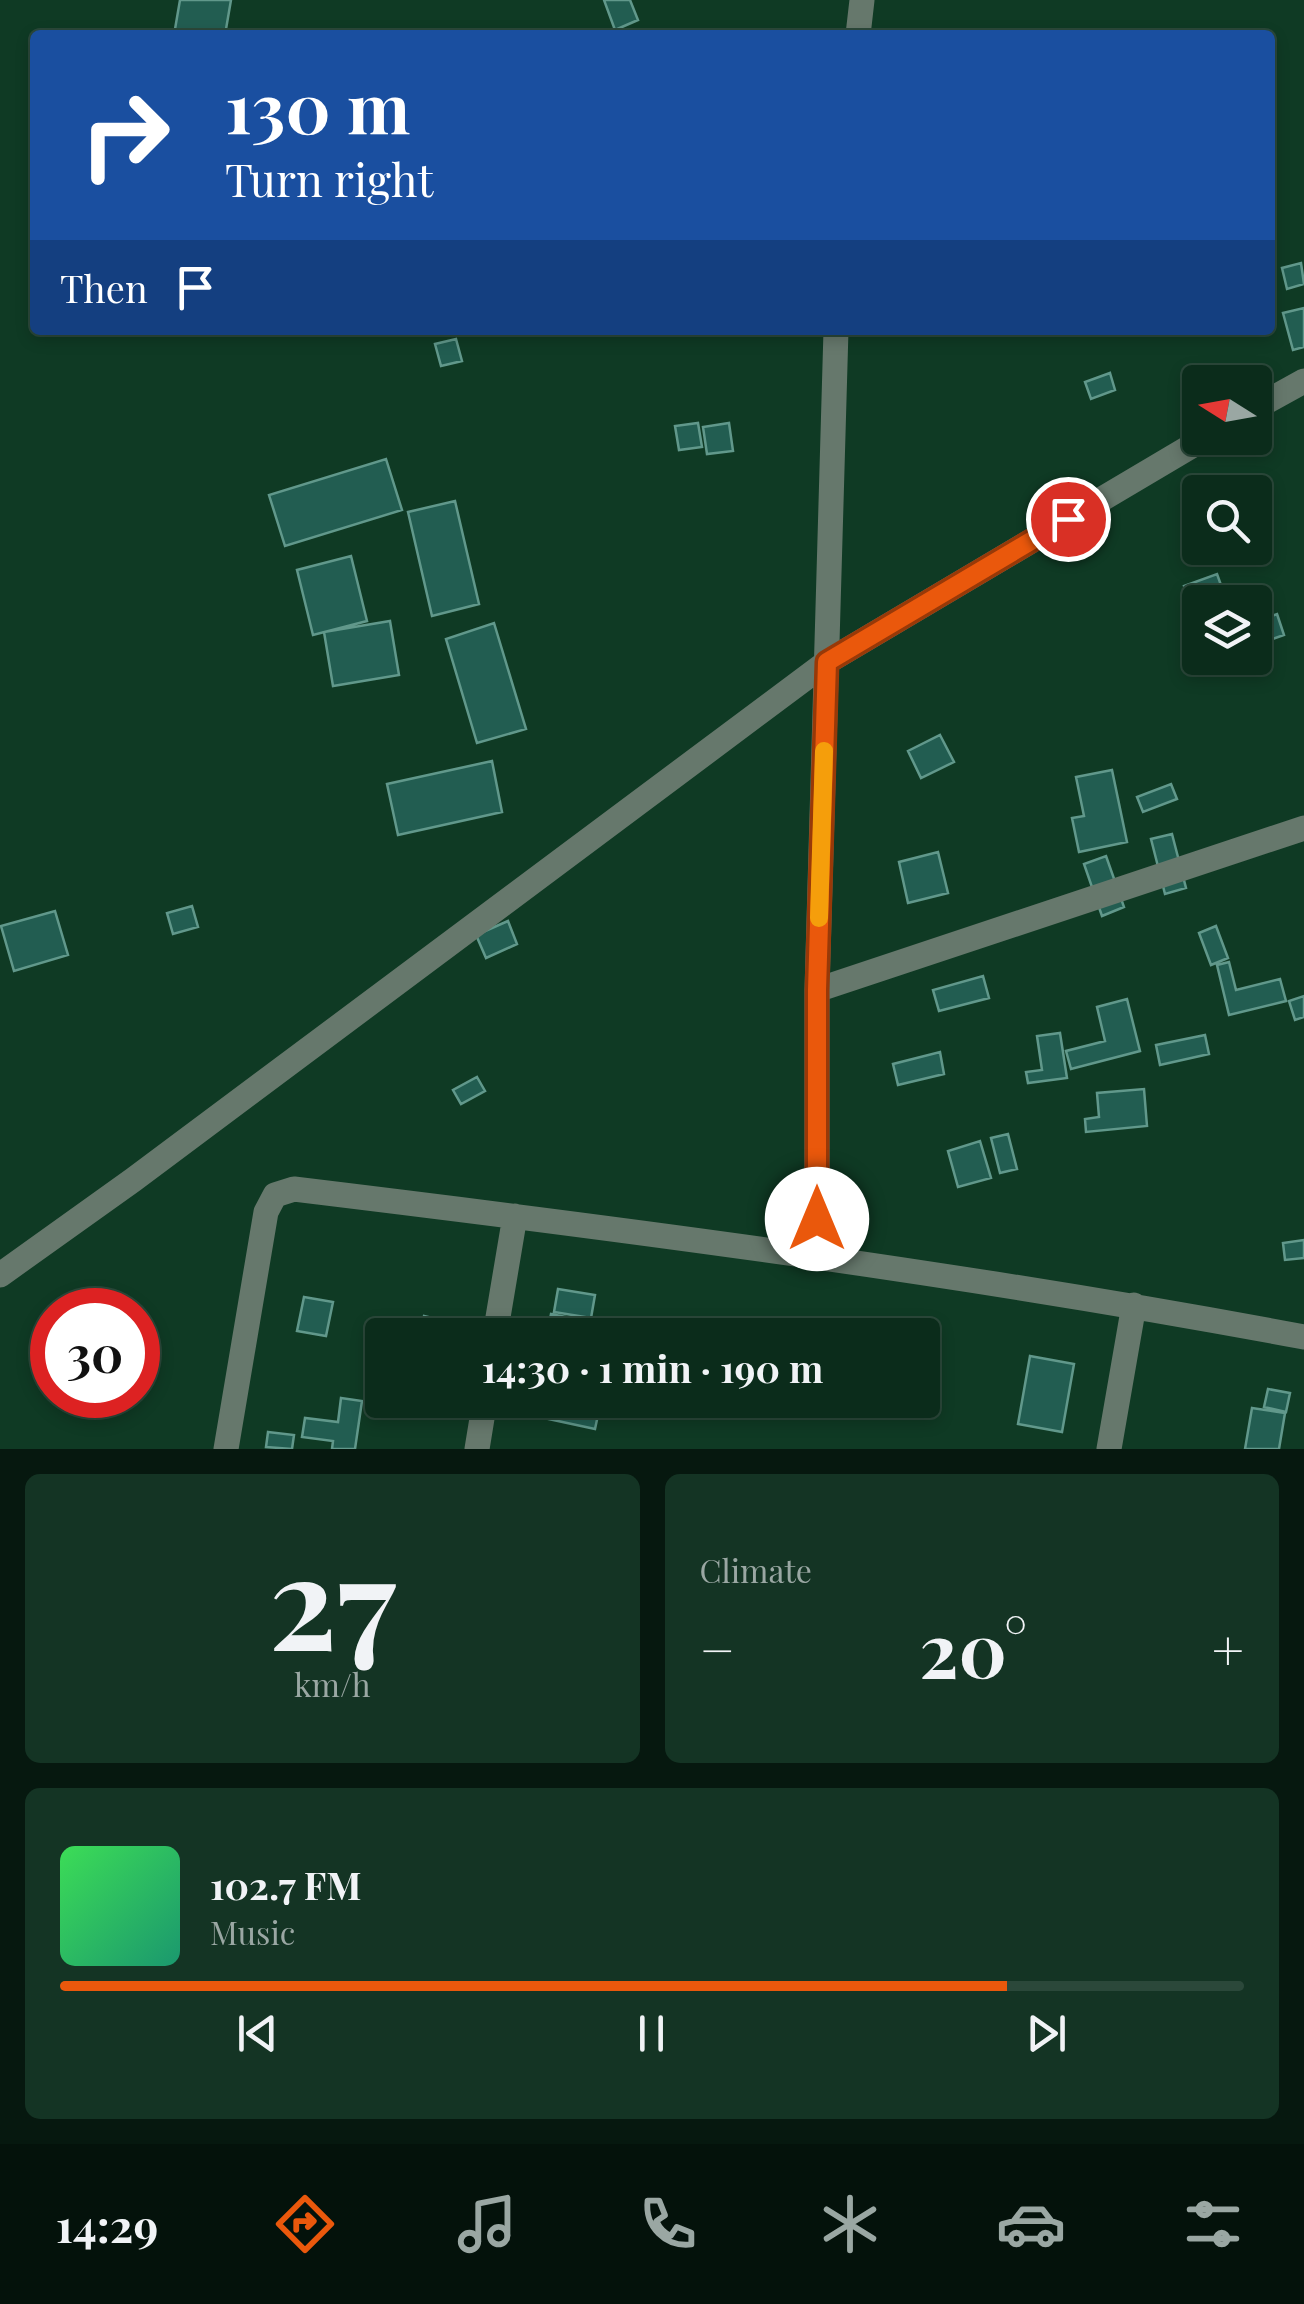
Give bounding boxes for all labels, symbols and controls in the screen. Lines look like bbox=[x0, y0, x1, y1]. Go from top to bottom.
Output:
text: 130 m bbox=[225, 58, 410, 152]
icon: right bbox=[60, 70, 190, 200]
text: Turn right bbox=[225, 148, 433, 208]
icon: arrive bbox=[168, 260, 223, 315]
text: Then bbox=[60, 262, 148, 313]
north arrow bbox=[1182, 365, 1272, 455]
map controls bbox=[1182, 365, 1272, 675]
button: search bbox=[1182, 475, 1272, 565]
pin bbox=[1026, 477, 1111, 562]
icon: arrive bbox=[1041, 492, 1096, 547]
button: layers bbox=[1182, 585, 1272, 675]
position arrow bbox=[765, 1167, 869, 1271]
speed limit sign: 30 bbox=[30, 1288, 160, 1418]
text: 14:30 · 1 min · 190 m bbox=[482, 1342, 823, 1393]
text: 27 bbox=[269, 1510, 396, 1684]
text: Climate bbox=[700, 1548, 812, 1591]
text: 20° bbox=[919, 1597, 1027, 1697]
text: − bbox=[700, 1611, 735, 1685]
text: + bbox=[1212, 1611, 1244, 1685]
text: km/h bbox=[294, 1662, 371, 1705]
text: 102.7 FM bbox=[210, 1859, 362, 1910]
text: Music bbox=[210, 1910, 295, 1953]
icon: previous bbox=[230, 2006, 285, 2061]
icon: pause bbox=[624, 2006, 679, 2061]
icon: next bbox=[1019, 2006, 1074, 2061]
icon: directions bbox=[270, 2189, 340, 2259]
icon: music bbox=[452, 2189, 522, 2259]
icon: phone bbox=[633, 2189, 703, 2259]
icon: climate bbox=[815, 2189, 885, 2259]
icon: car bbox=[996, 2189, 1066, 2259]
icon: filters bbox=[1178, 2189, 1248, 2259]
text: 14:29 bbox=[56, 2194, 158, 2254]

